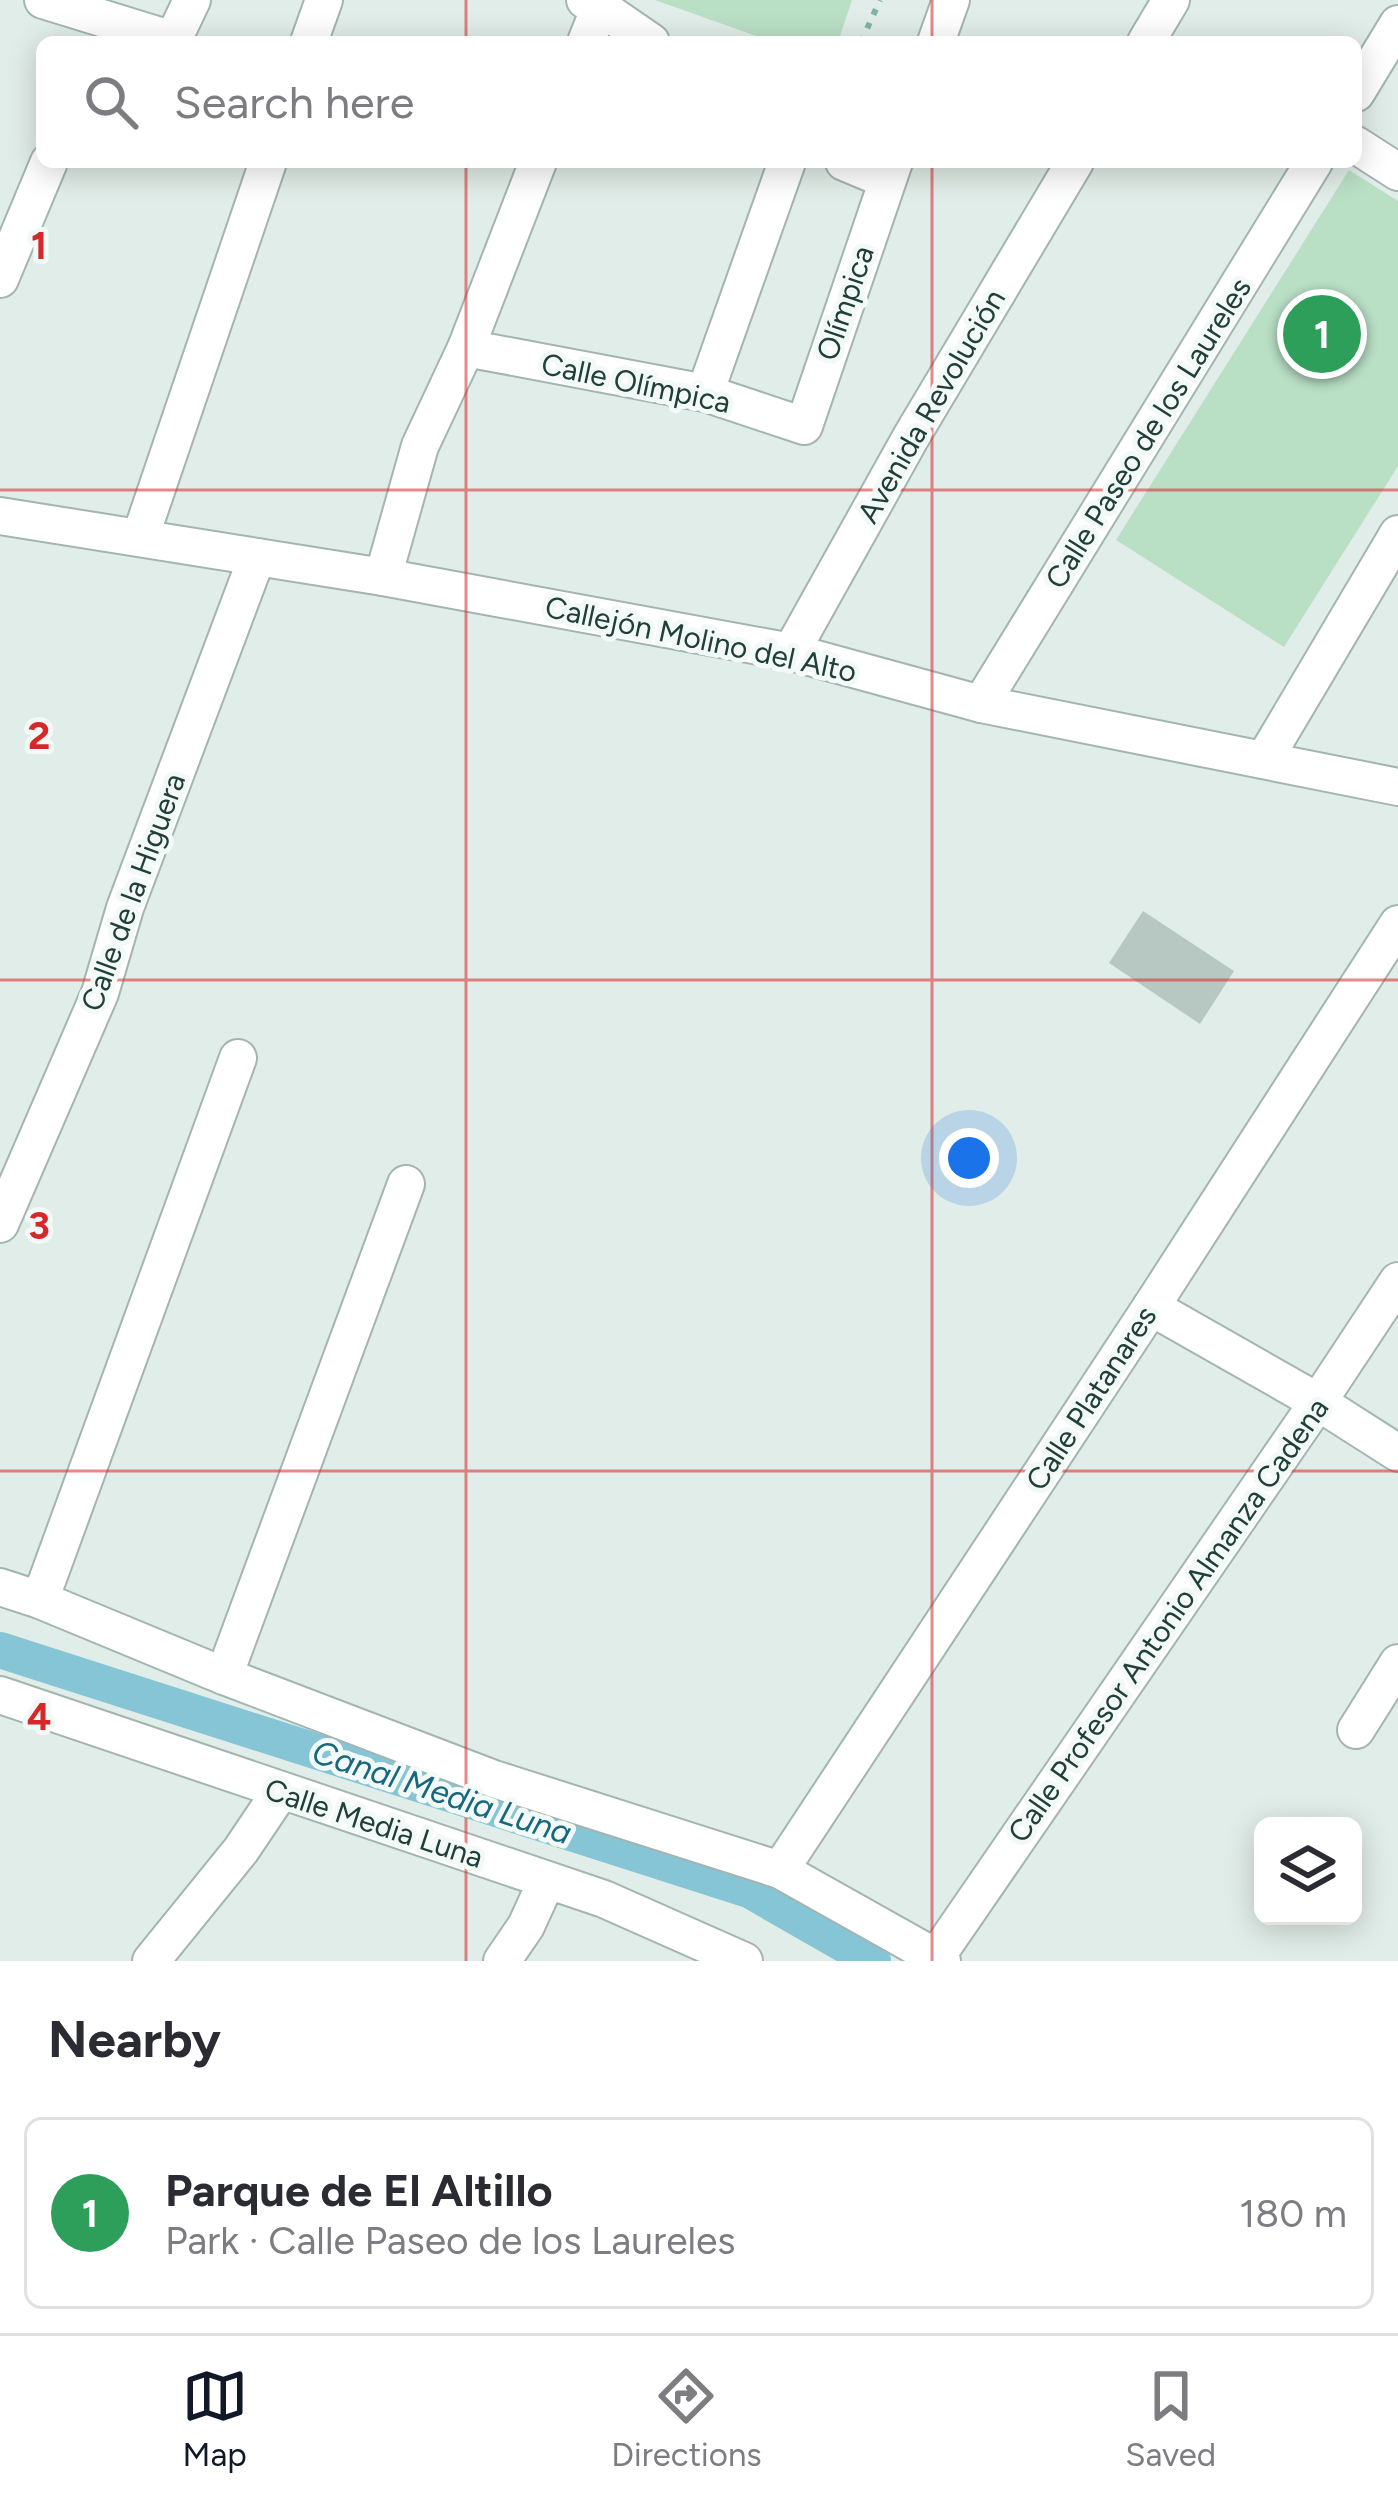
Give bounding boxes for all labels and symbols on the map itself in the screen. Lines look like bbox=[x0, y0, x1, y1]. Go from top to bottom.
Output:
text: 1 bbox=[31, 222, 47, 269]
street label: Olímpica bbox=[808, 241, 882, 365]
street label: Calle Paseo de los Laureles bbox=[1037, 271, 1259, 595]
street label: Avenida Revolución bbox=[849, 283, 1013, 529]
pin: 1 bbox=[1283, 289, 1361, 379]
street label: Calle Olímpica bbox=[538, 345, 734, 421]
street label: Callejón Molino del Alto bbox=[542, 588, 860, 690]
text: 2 bbox=[28, 712, 50, 759]
street label: Calle de la Higuera bbox=[73, 768, 193, 1016]
your location bbox=[939, 1128, 999, 1188]
text: 3 bbox=[28, 1202, 50, 1249]
street label: Calle Platanares bbox=[1018, 1299, 1164, 1497]
street label: Calle Profesor Antonio Almanza Cadena bbox=[1000, 1391, 1336, 1849]
text: 4 bbox=[27, 1693, 51, 1740]
water label: Canal Media Luna bbox=[307, 1732, 577, 1852]
street label: Calle Media Luna bbox=[260, 1770, 488, 1876]

